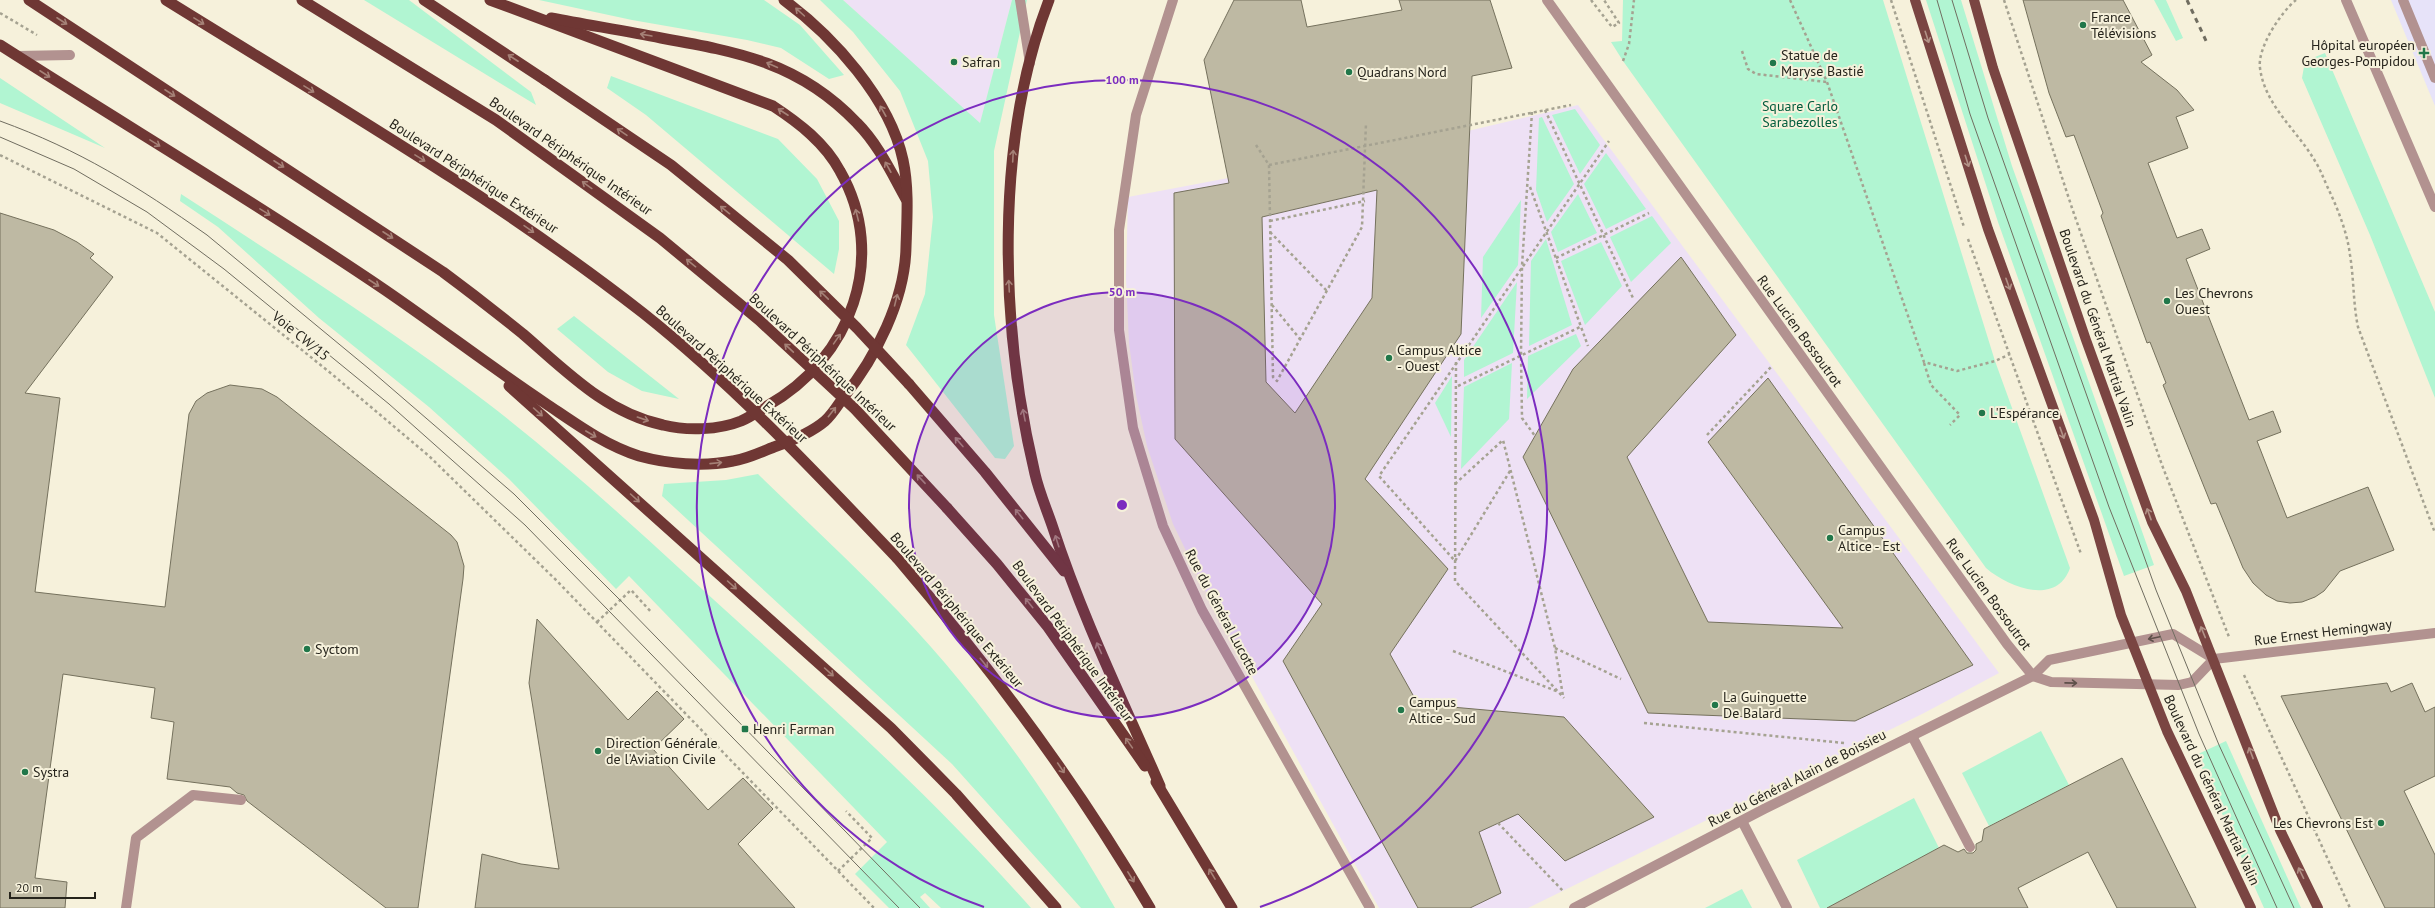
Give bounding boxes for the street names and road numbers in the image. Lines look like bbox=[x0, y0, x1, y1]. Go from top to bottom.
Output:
street label: Boulevard Périphérique Intérieur bbox=[486, 93, 656, 219]
street label: Boulevard Périphérique Extérieur bbox=[386, 115, 562, 238]
street label: Boulevard du Général Martial Valin bbox=[2056, 227, 2140, 429]
street label: Rue Lucien Bossoutrot bbox=[1753, 272, 1847, 391]
street label: Boulevard Périphérique Intérieur bbox=[746, 289, 901, 435]
street label: Boulevard Périphérique Extérieur bbox=[652, 301, 812, 447]
street label: Voie CW/15 bbox=[268, 307, 333, 365]
street label: Boulevard Périphérique Extérieur bbox=[886, 528, 1028, 692]
street label: Rue Lucien Bossoutrot bbox=[1942, 535, 2036, 654]
street label: Rue du Général Lucotte bbox=[1181, 546, 1263, 678]
street label: Boulevard Périphérique Intérieur bbox=[1008, 557, 1138, 725]
street label: Rue Ernest Hemingway bbox=[2253, 615, 2393, 649]
street label: Boulevard du Général Martial Valin bbox=[2160, 692, 2264, 888]
street label: Rue du Général Alain de Boissieu bbox=[1705, 725, 1889, 831]

